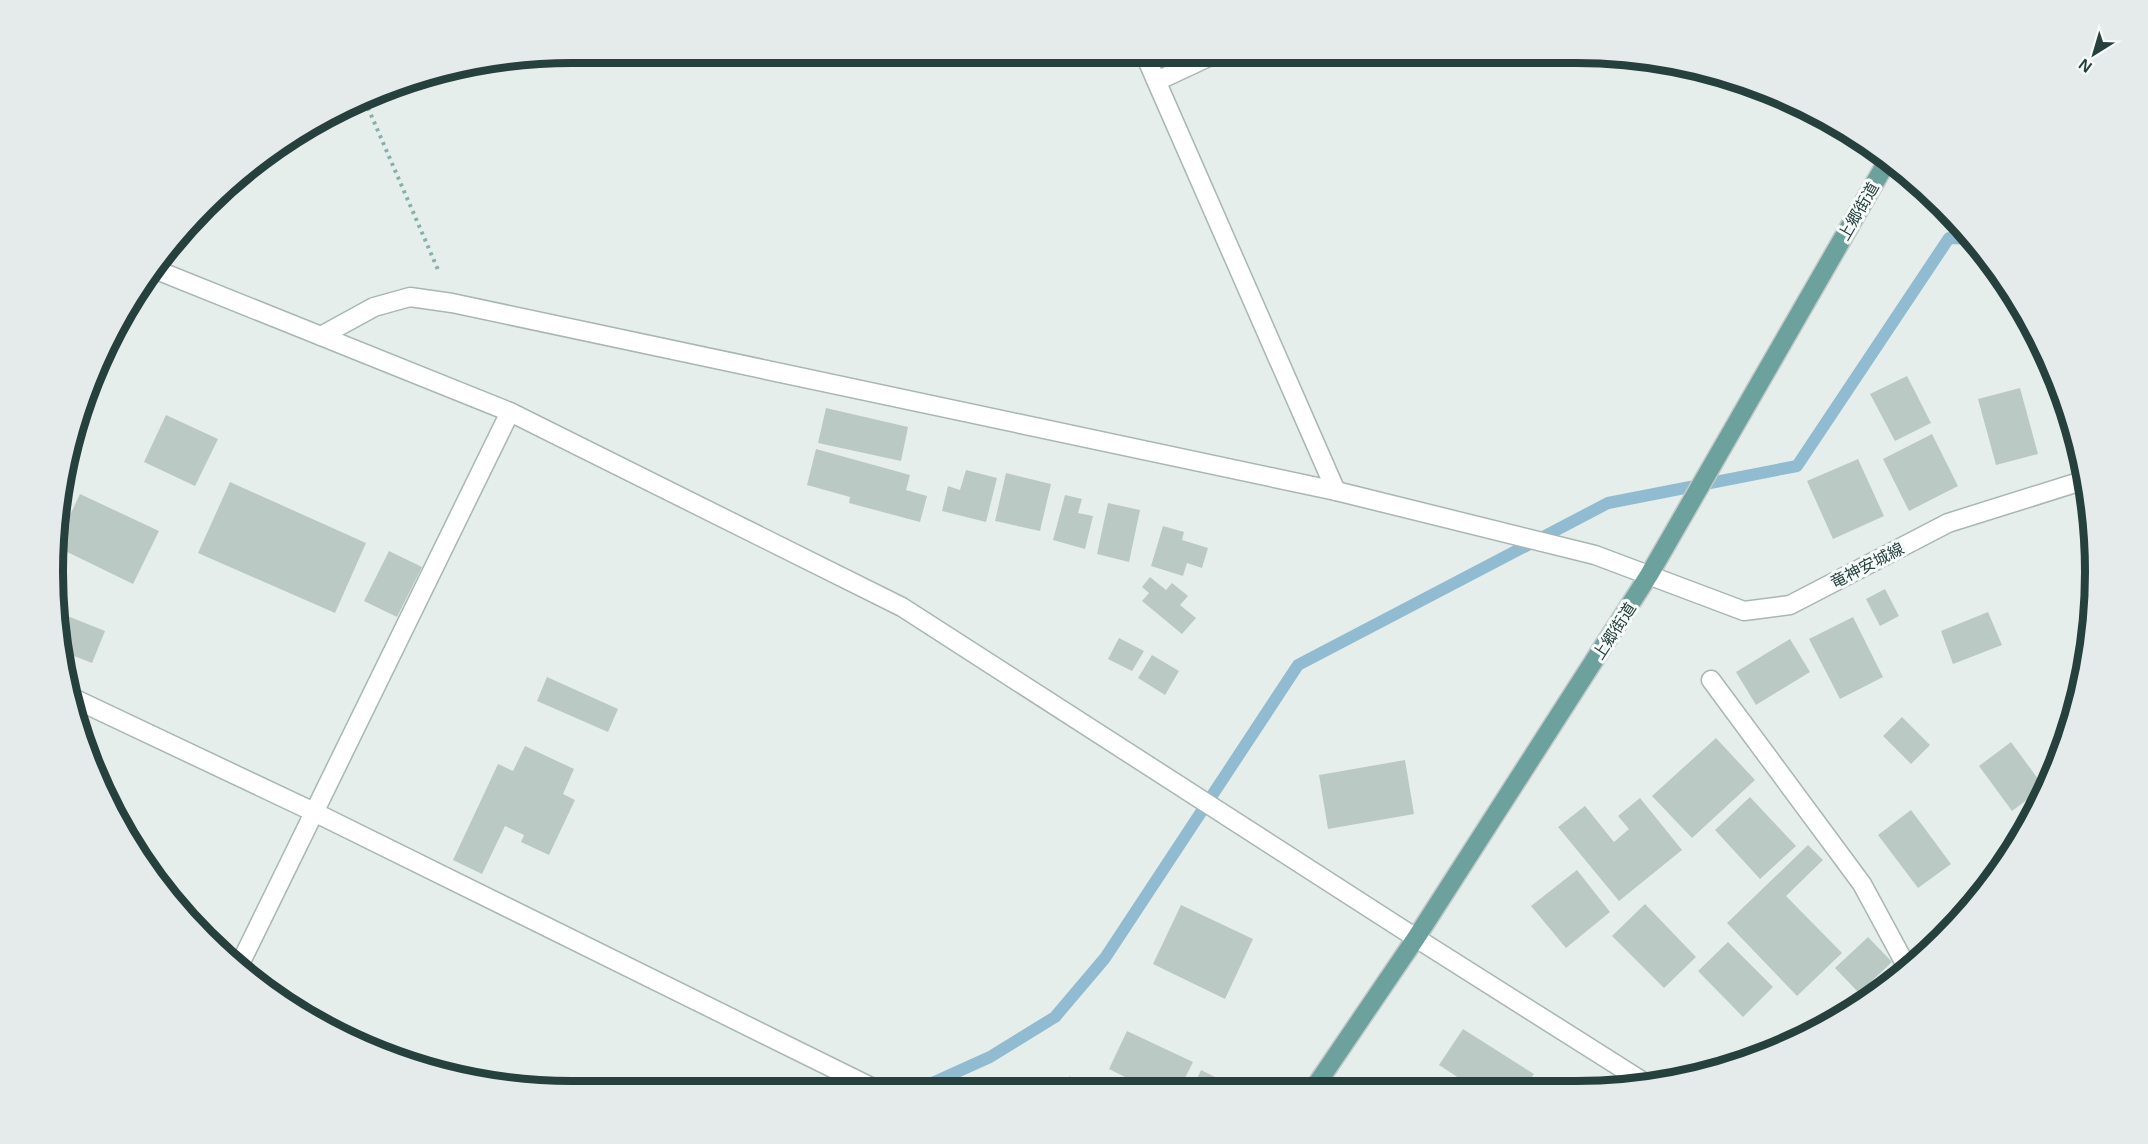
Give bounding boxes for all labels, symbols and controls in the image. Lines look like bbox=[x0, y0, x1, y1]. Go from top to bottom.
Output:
north arrow bbox=[2064, 24, 2124, 84]
text: N bbox=[2076, 55, 2095, 76]
street label: 上郷街道 bbox=[1835, 179, 1882, 243]
street label: 竜神安城線 bbox=[1828, 540, 1907, 591]
street label: 上郷街道 bbox=[1590, 600, 1639, 663]

